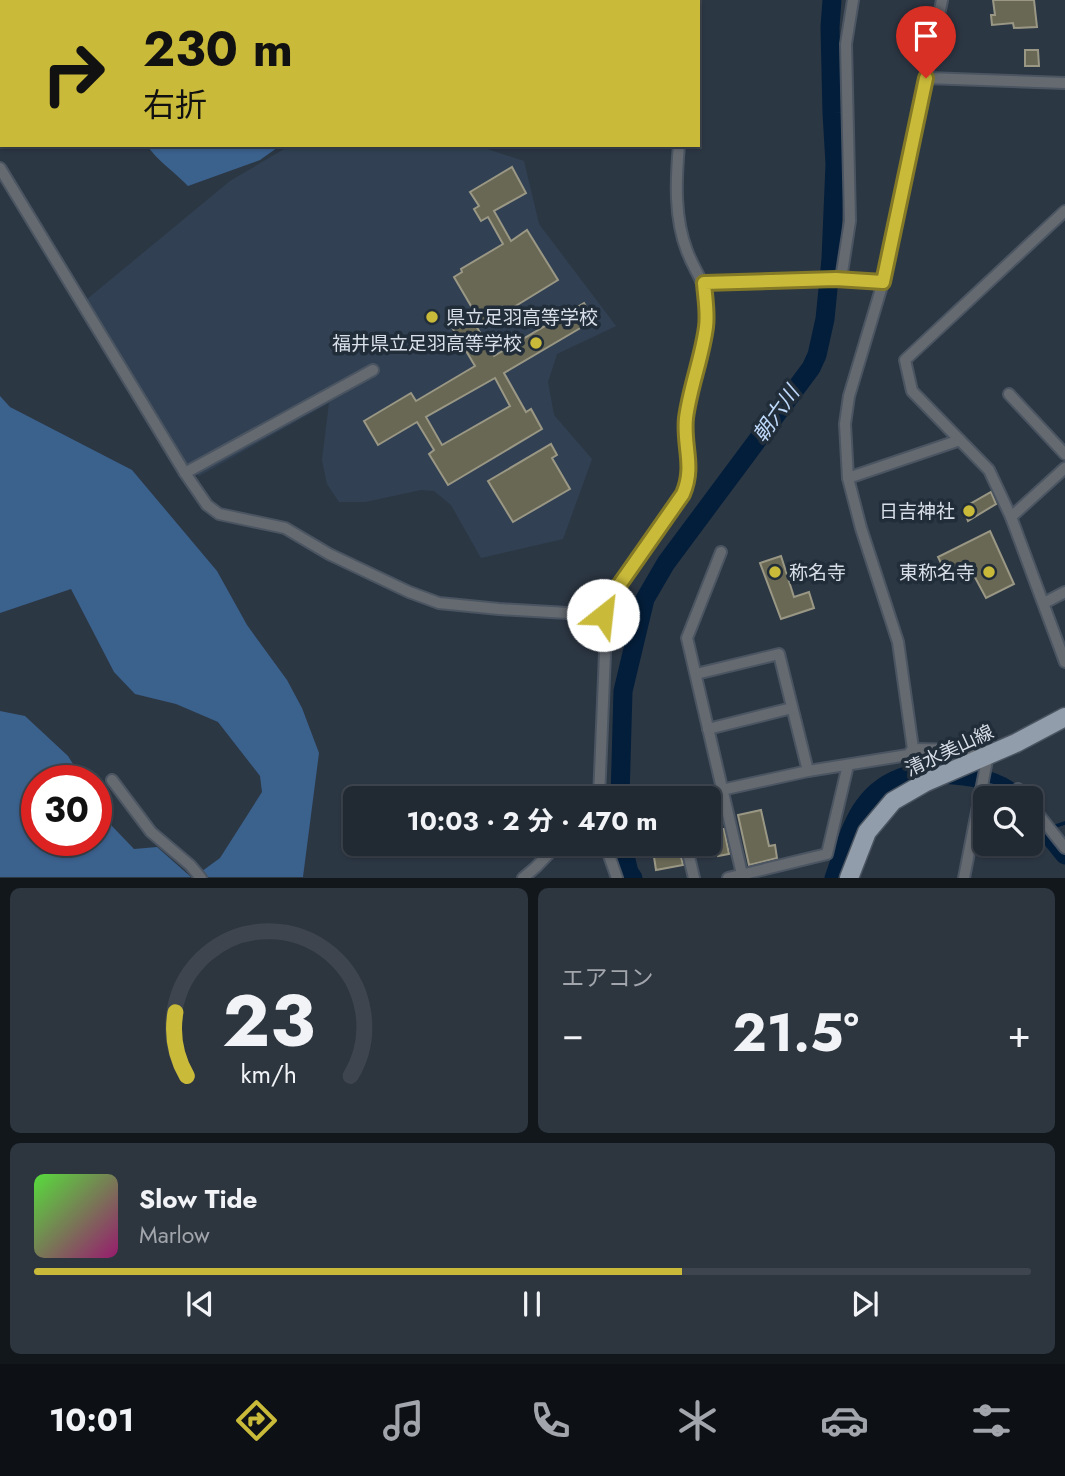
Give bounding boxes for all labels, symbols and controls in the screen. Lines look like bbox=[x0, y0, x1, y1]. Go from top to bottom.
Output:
pin bbox=[896, 6, 956, 78]
text: 230 m bbox=[143, 14, 293, 84]
icon: arrive bbox=[907, 17, 945, 55]
icon: right bbox=[28, 28, 119, 119]
text: 右折 bbox=[143, 82, 207, 128]
place label: 県立足羽高等学校 bbox=[446, 304, 598, 331]
marker: 県立足羽高等学校 bbox=[424, 309, 440, 325]
place label: 福井県立足羽高等学校 bbox=[332, 330, 522, 357]
marker: 福井県立足羽高等学校 bbox=[528, 335, 544, 351]
water label: 朝六川 bbox=[746, 378, 808, 448]
place label: 日吉神社 bbox=[879, 498, 955, 525]
marker: 日吉神社 bbox=[961, 503, 977, 519]
place label: 称名寺 bbox=[789, 559, 846, 586]
place label: 東称名寺 bbox=[899, 559, 975, 586]
marker: 称名寺 bbox=[767, 564, 783, 580]
marker: 東称名寺 bbox=[981, 564, 997, 580]
position arrow bbox=[566, 578, 640, 652]
street label: 清水美山線 bbox=[900, 718, 998, 783]
speed limit sign: 30 bbox=[21, 765, 112, 856]
map controls bbox=[973, 786, 1043, 856]
button: search bbox=[973, 786, 1043, 856]
text: 10:03 · 2 分 · 470 m bbox=[406, 802, 658, 840]
text: エアコン bbox=[562, 961, 654, 995]
text: 23 bbox=[222, 969, 315, 1074]
text: 21.5° bbox=[733, 995, 859, 1071]
text: − bbox=[562, 1006, 584, 1061]
text: + bbox=[1008, 1006, 1031, 1061]
text: km/h bbox=[240, 1056, 297, 1092]
text: Slow Tide bbox=[139, 1180, 258, 1218]
text: Marlow bbox=[139, 1218, 210, 1252]
icon: previous bbox=[181, 1285, 219, 1323]
icon: pause bbox=[513, 1285, 551, 1323]
icon: next bbox=[846, 1285, 884, 1323]
icon: directions bbox=[232, 1396, 281, 1445]
icon: music bbox=[379, 1396, 428, 1445]
icon: phone bbox=[526, 1396, 575, 1445]
icon: climate bbox=[673, 1396, 722, 1445]
icon: car bbox=[820, 1396, 869, 1445]
icon: filters bbox=[967, 1396, 1016, 1445]
text: 10:01 bbox=[49, 1397, 134, 1443]

